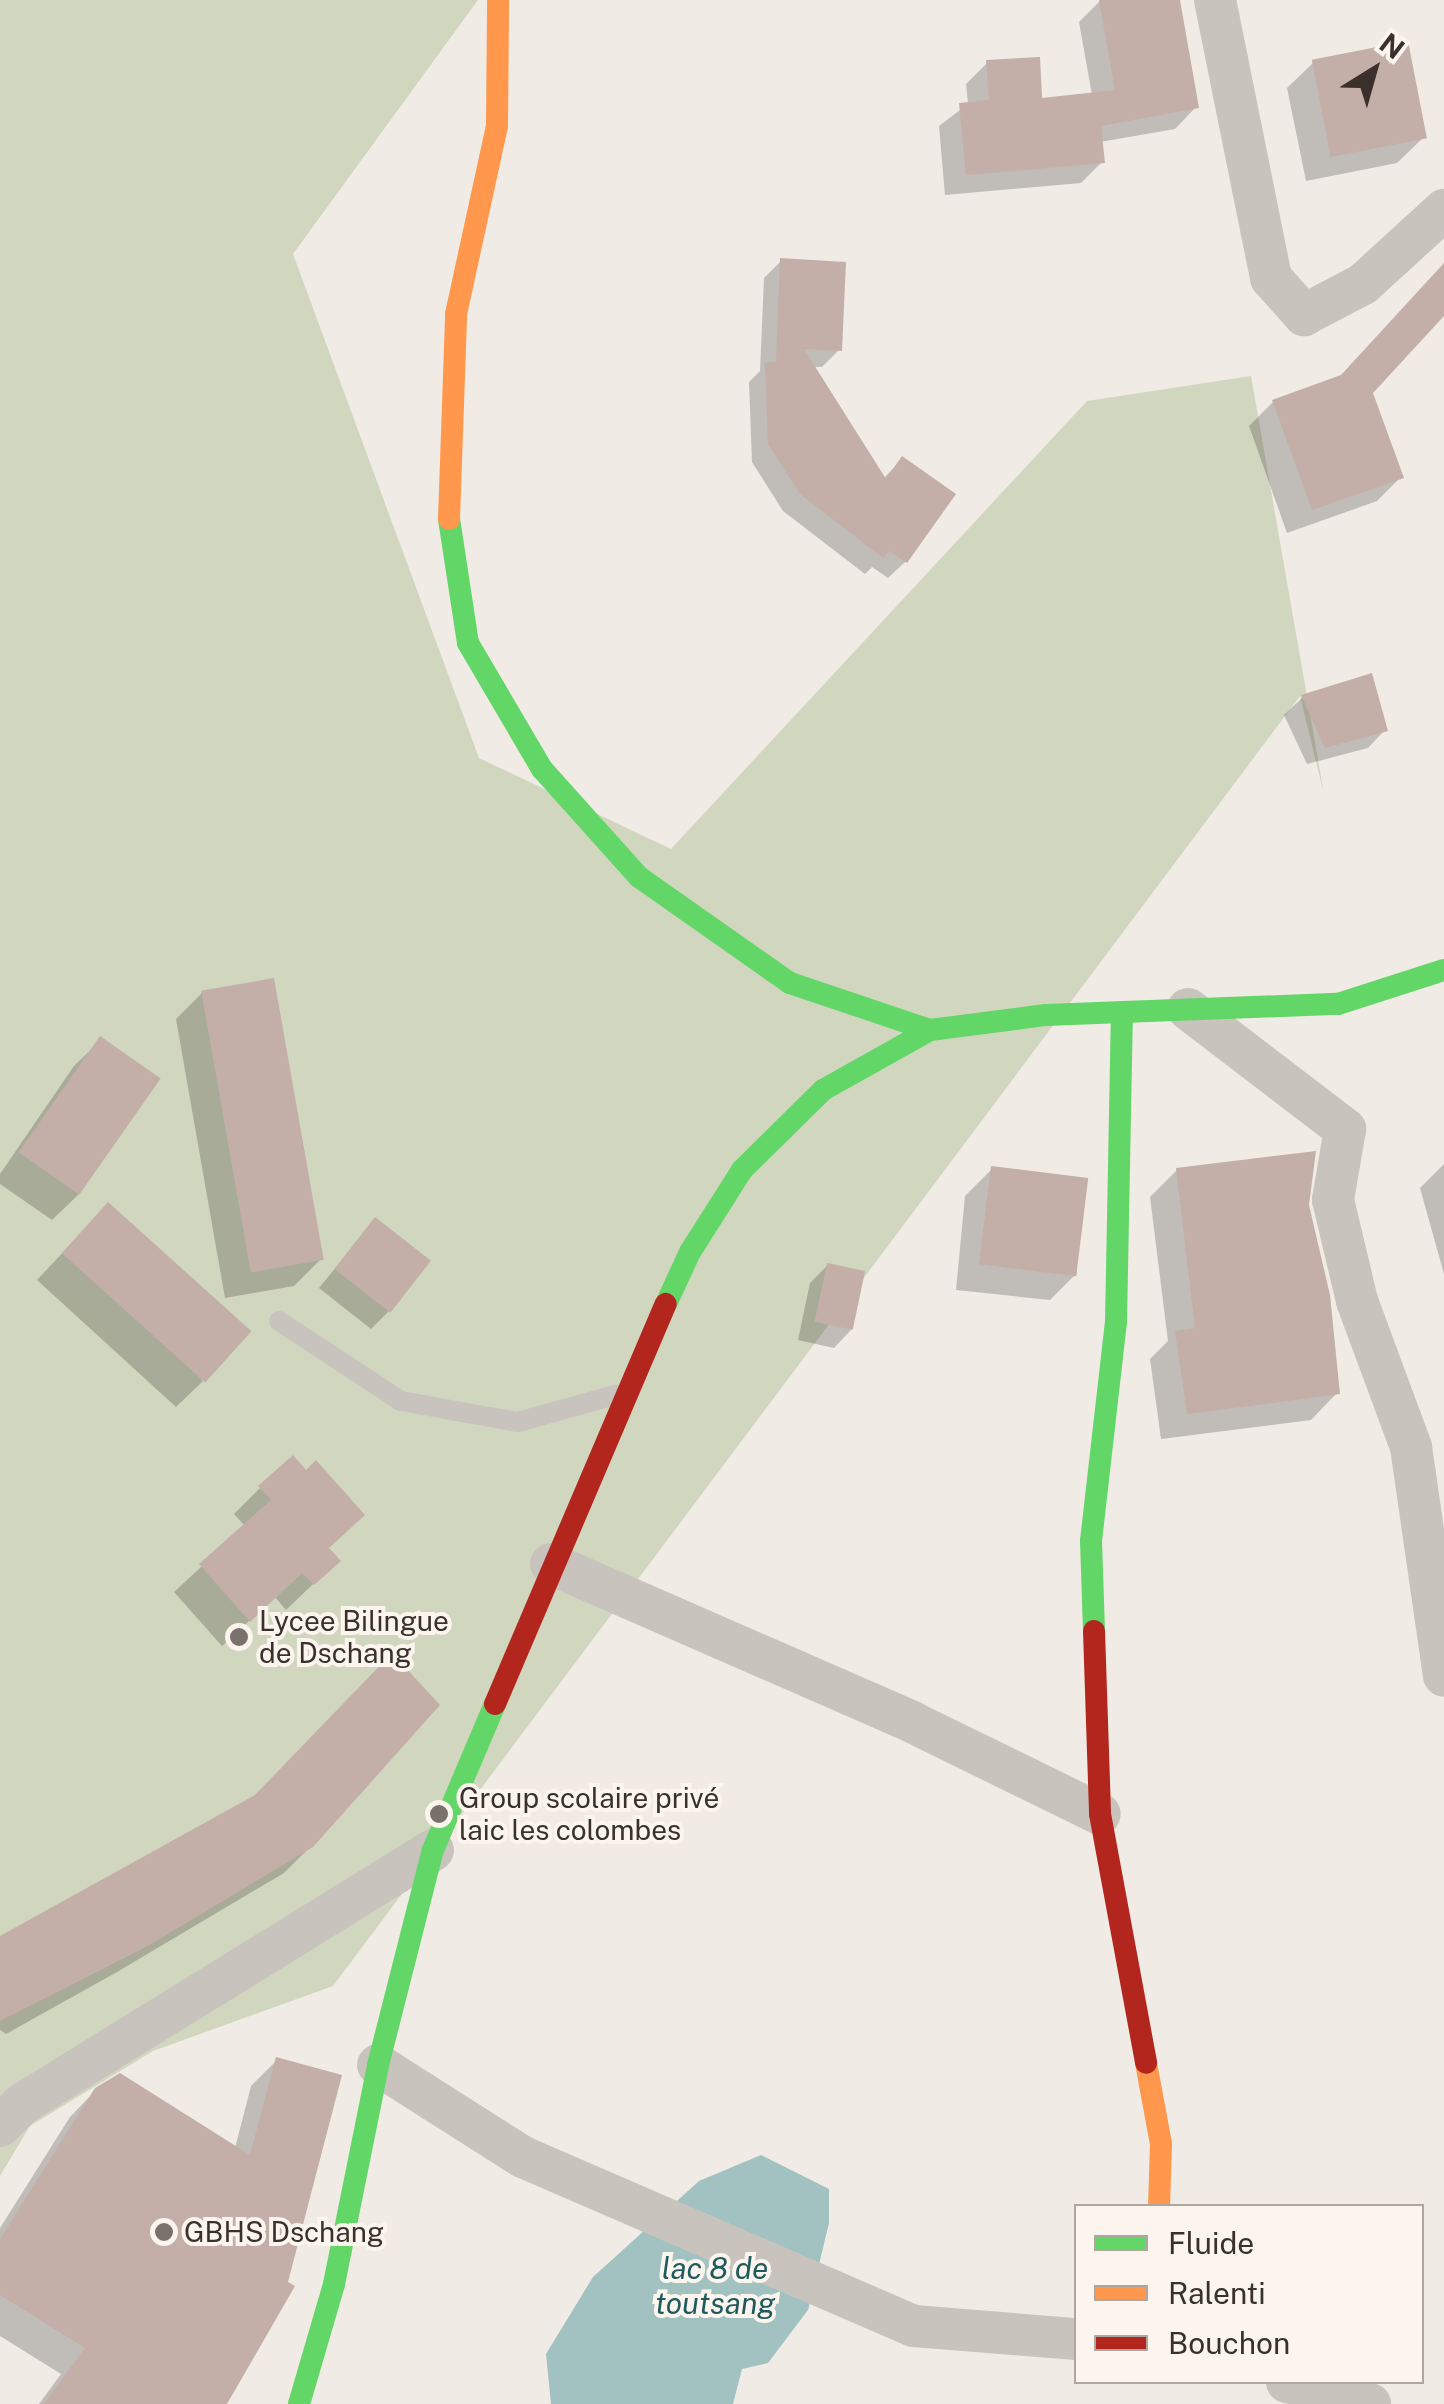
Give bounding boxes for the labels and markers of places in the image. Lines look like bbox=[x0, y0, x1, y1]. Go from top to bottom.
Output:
place label: Lycee Bilingue de Dschang bbox=[259, 1604, 449, 1670]
marker: Lycee Bilingue de Dschang bbox=[228, 1626, 250, 1648]
place label: Group scolaire privé laic les colombes bbox=[459, 1781, 720, 1847]
marker: Group scolaire privé laic les colombes bbox=[428, 1803, 450, 1825]
place label: GBHS Dschang bbox=[184, 2215, 384, 2249]
marker: GBHS Dschang bbox=[153, 2221, 175, 2243]

